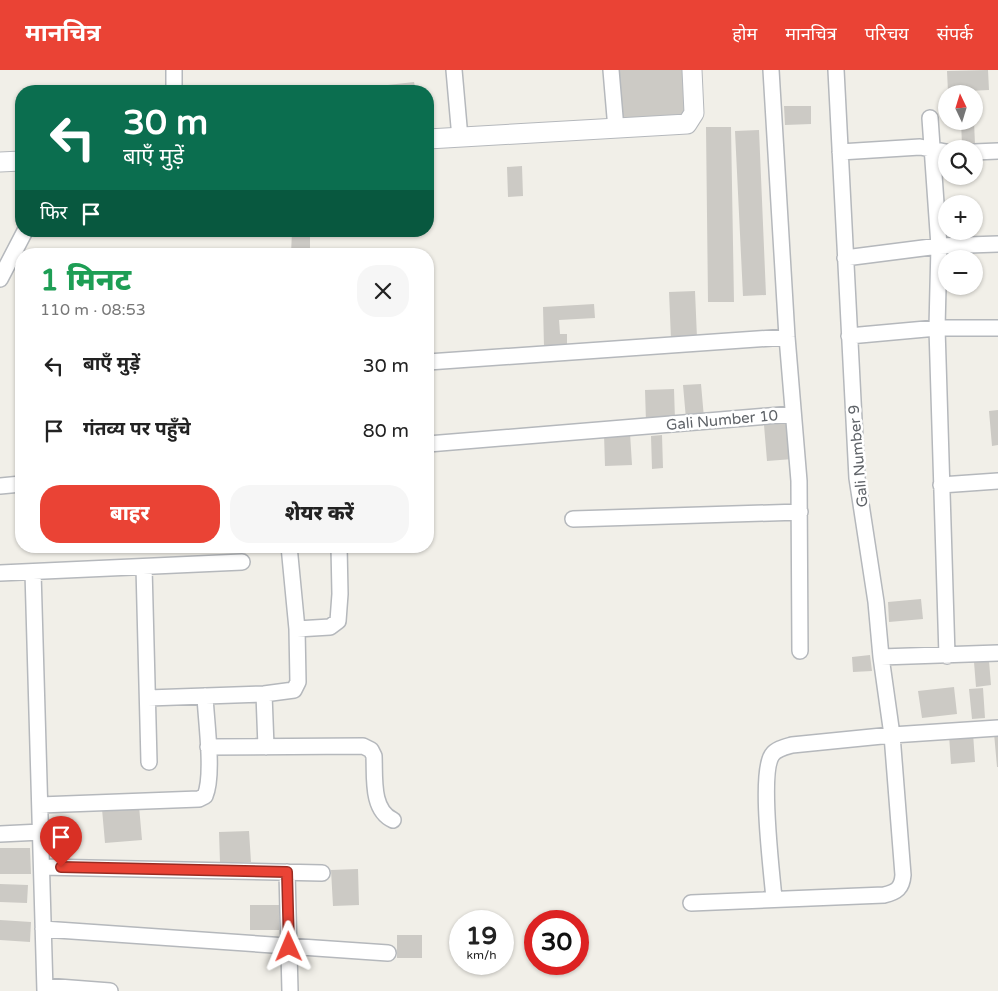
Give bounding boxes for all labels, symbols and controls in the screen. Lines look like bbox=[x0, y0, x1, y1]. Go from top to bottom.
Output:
text: मानचित्र bbox=[25, 19, 101, 48]
text: होम bbox=[732, 23, 757, 45]
text: मानचित्र bbox=[785, 23, 837, 45]
text: परिचय bbox=[865, 23, 909, 45]
text: संपर्क bbox=[937, 23, 973, 45]
north arrow bbox=[938, 85, 982, 130]
map controls bbox=[938, 85, 983, 295]
text: 30 m bbox=[123, 102, 208, 144]
icon: left bbox=[40, 105, 105, 170]
button: search bbox=[938, 140, 983, 185]
text: बाएँ मुड़ें bbox=[123, 144, 184, 170]
button: + bbox=[938, 195, 983, 240]
icon: arrive bbox=[77, 200, 105, 228]
text: फिर bbox=[40, 202, 67, 224]
button: − bbox=[938, 250, 983, 295]
text: 1 मिनट bbox=[40, 262, 131, 299]
button: close bbox=[357, 265, 409, 317]
text: 110 m · 08:53 bbox=[40, 300, 146, 320]
icon: left bbox=[40, 352, 68, 380]
text: बाएँ मुड़ें bbox=[83, 353, 140, 375]
text: 30 m bbox=[363, 355, 409, 377]
street label: Gali Number 9 bbox=[845, 404, 871, 508]
street label: Gali Number 10 bbox=[665, 406, 779, 434]
icon: arrive bbox=[40, 417, 68, 445]
text: गंतव्य पर पहुँचे bbox=[83, 418, 191, 440]
text: 80 m bbox=[363, 420, 409, 442]
button: बाहर bbox=[40, 485, 220, 543]
button: शेयर करें bbox=[230, 485, 409, 543]
pin bbox=[40, 816, 82, 867]
icon: arrive bbox=[47, 823, 75, 851]
speed limit sign: 30 bbox=[524, 910, 589, 975]
position arrow bbox=[262, 920, 314, 972]
text: 19 bbox=[466, 921, 497, 951]
text: km/h bbox=[466, 948, 497, 962]

